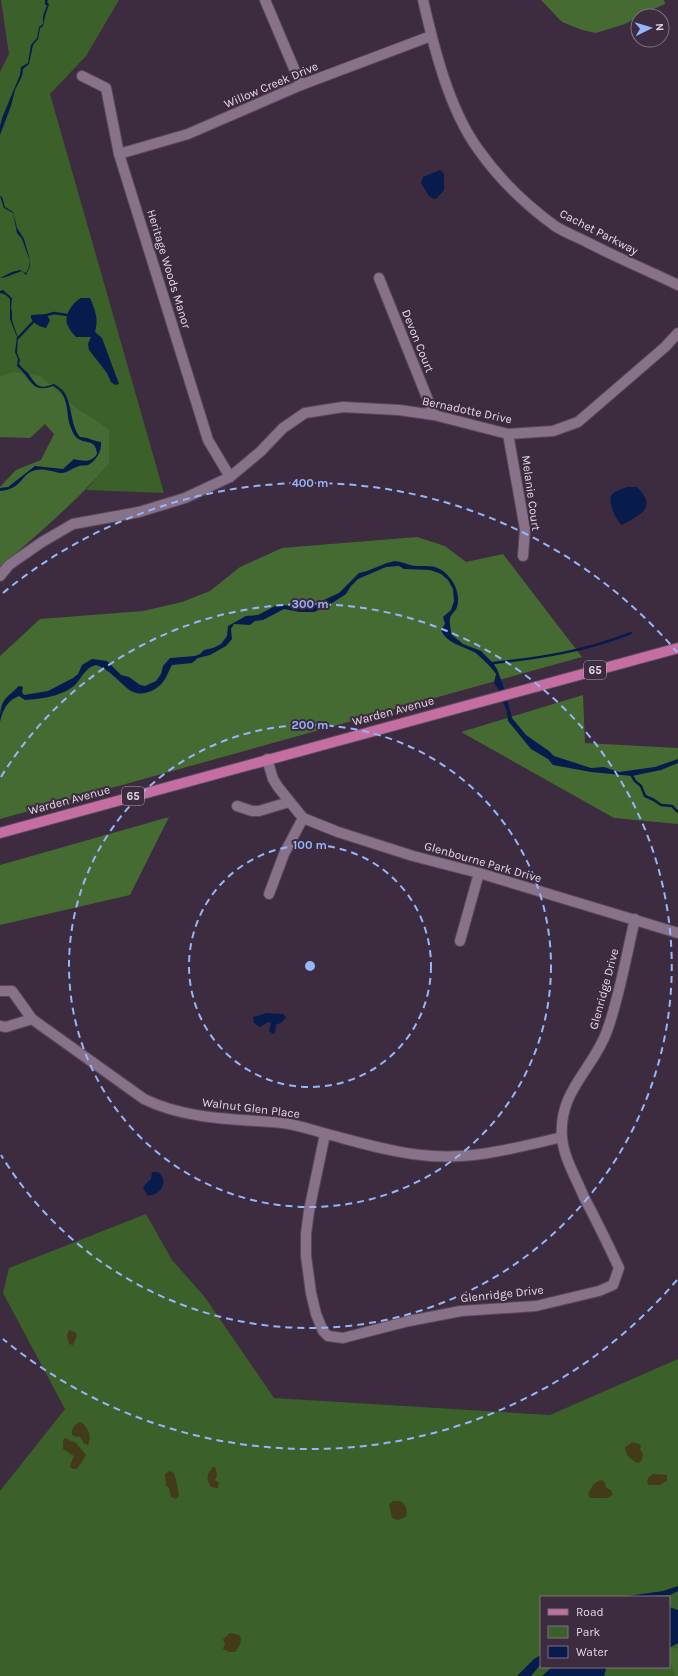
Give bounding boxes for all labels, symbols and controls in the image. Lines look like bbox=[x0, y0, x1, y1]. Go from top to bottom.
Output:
north arrow bbox=[630, 8, 670, 48]
text: N bbox=[653, 23, 666, 32]
street label: Willow Creek Drive bbox=[222, 59, 320, 111]
street label: Cachet Parkway bbox=[557, 206, 641, 258]
street label: Heritage Woods Manor bbox=[144, 208, 194, 331]
street label: Devon Court bbox=[399, 307, 437, 375]
street label: Bernadotte Drive bbox=[421, 394, 513, 426]
street label: Melanie Court bbox=[519, 454, 543, 532]
text: 400 m bbox=[292, 476, 328, 490]
text: 300 m bbox=[291, 597, 329, 611]
road number: 65 bbox=[584, 661, 606, 679]
street label: Warden Avenue bbox=[351, 693, 435, 729]
text: 200 m bbox=[292, 718, 328, 732]
street label: Warden Avenue bbox=[27, 782, 111, 818]
road number: 65 bbox=[122, 787, 144, 805]
text: 100 m bbox=[293, 838, 327, 852]
street label: Glenbourne Park Drive bbox=[423, 839, 543, 885]
street label: Glenridge Drive bbox=[586, 947, 622, 1031]
centre of rings bbox=[303, 959, 317, 973]
street label: Walnut Glen Place bbox=[201, 1095, 301, 1121]
street label: Glenridge Drive bbox=[460, 1283, 544, 1305]
legend bbox=[540, 1596, 670, 1668]
text: Road bbox=[576, 1605, 604, 1619]
text: Park bbox=[576, 1625, 601, 1639]
text: Water bbox=[576, 1645, 609, 1659]

